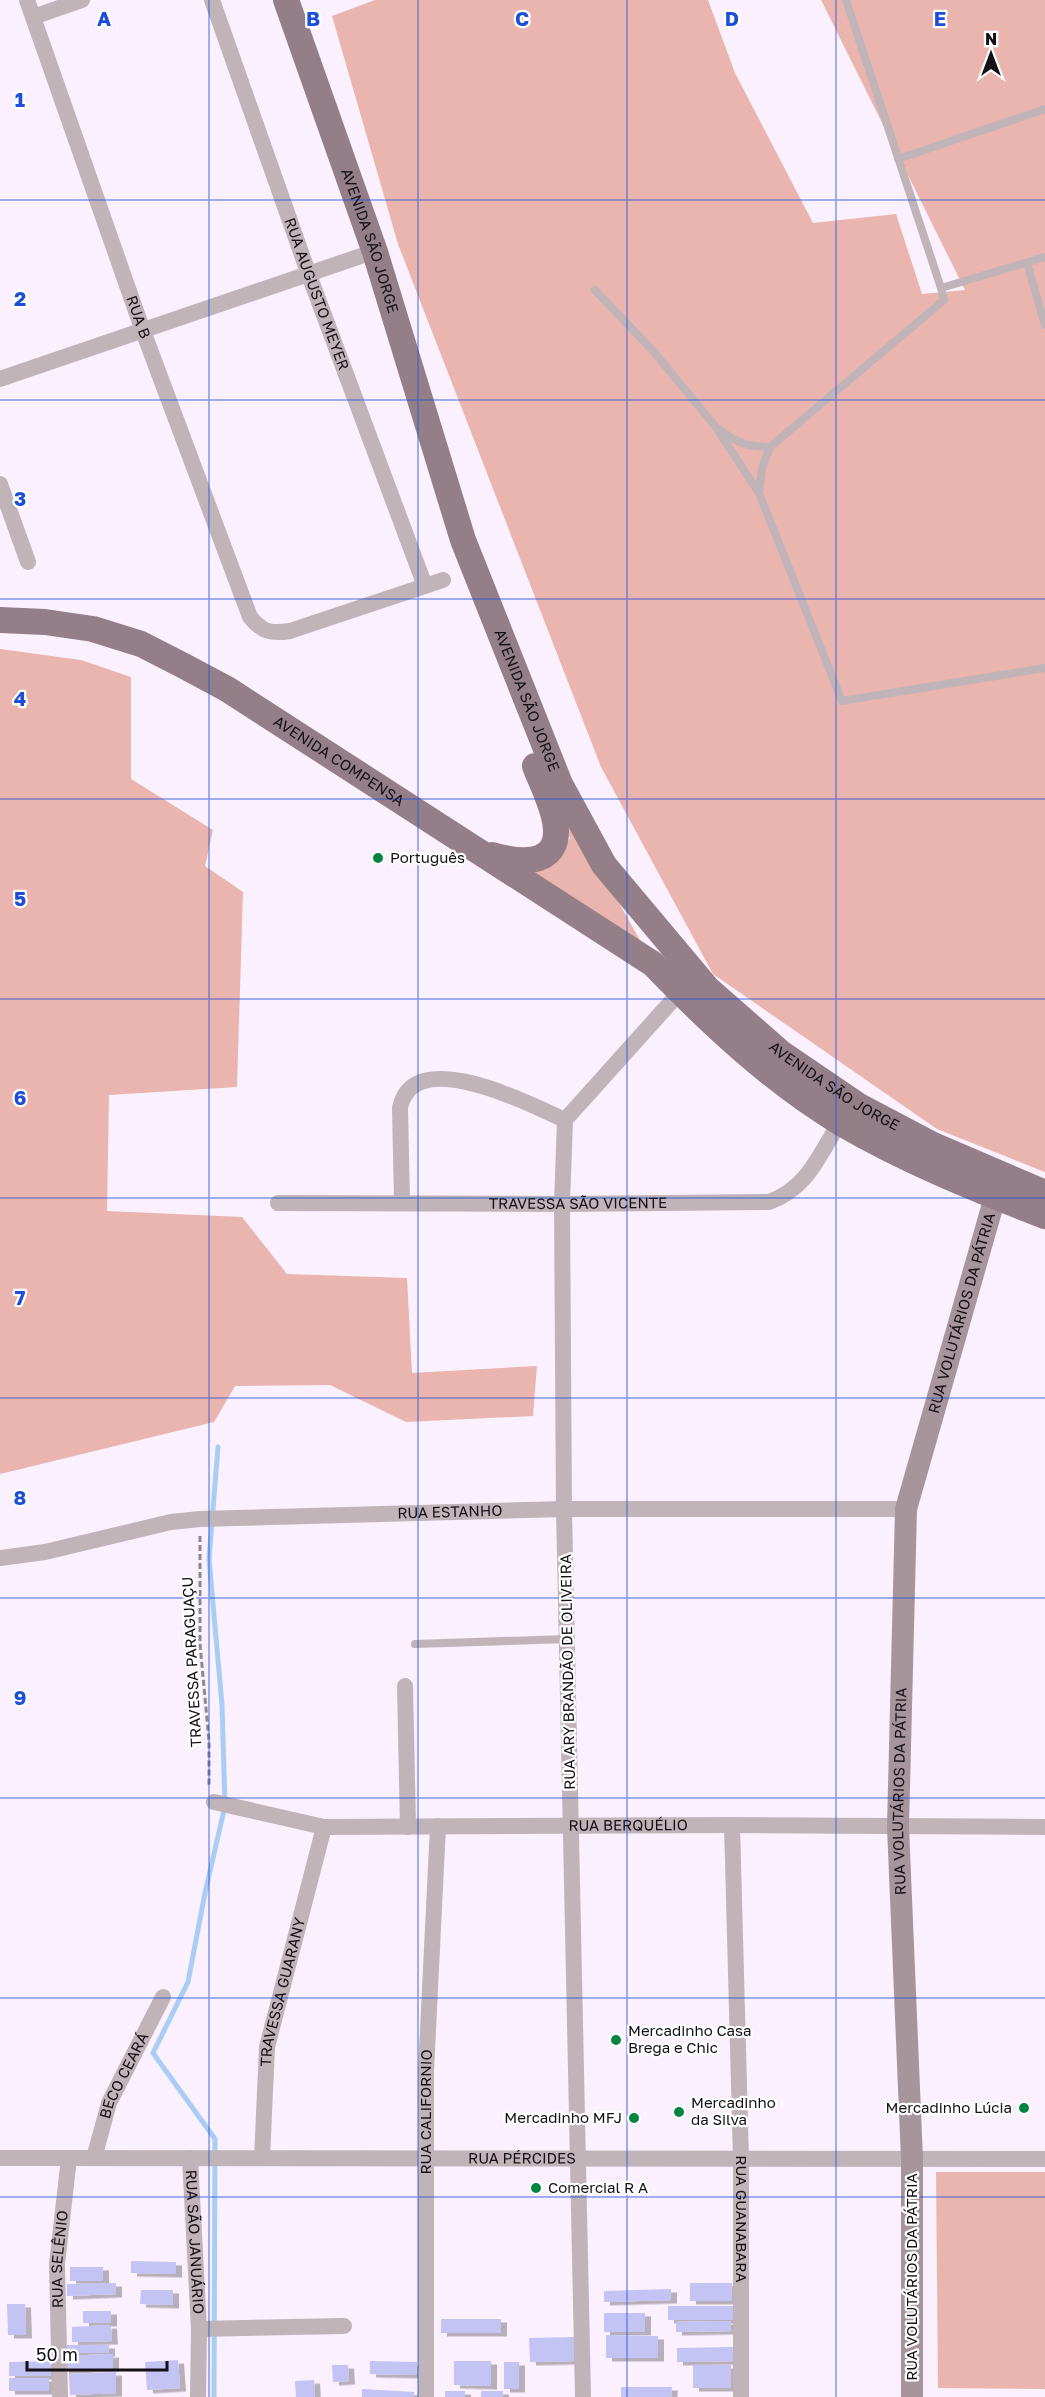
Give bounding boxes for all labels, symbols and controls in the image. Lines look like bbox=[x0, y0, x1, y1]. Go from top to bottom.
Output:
text: A bbox=[97, 6, 111, 30]
text: B bbox=[306, 6, 320, 30]
text: C bbox=[515, 6, 529, 30]
text: D bbox=[725, 6, 739, 30]
text: E bbox=[934, 6, 946, 30]
north arrow bbox=[961, 24, 1021, 84]
text: N bbox=[985, 29, 997, 49]
text: 1 bbox=[15, 87, 25, 111]
street label: AVENIDA SÃO JORGE bbox=[338, 166, 403, 315]
street label: RUA AUGUSTO MEYER bbox=[281, 215, 354, 372]
text: 2 bbox=[14, 286, 26, 310]
street label: RUA B bbox=[123, 293, 155, 341]
text: 3 bbox=[14, 486, 26, 510]
street label: AVENIDA SÃO JORGE bbox=[491, 626, 564, 774]
text: 4 bbox=[14, 686, 26, 710]
street label: AVENIDA COMPENSA bbox=[271, 712, 408, 809]
place label: Português bbox=[390, 848, 465, 866]
marker: Português bbox=[371, 851, 385, 865]
text: 5 bbox=[14, 886, 26, 910]
street label: AVENIDA SÃO JORGE bbox=[766, 1037, 903, 1134]
text: 6 bbox=[14, 1085, 26, 1109]
street label: TRAVESSA SÃO VICENTE bbox=[489, 1193, 667, 1212]
street label: RUA VOLUTÁRIOS DA PÁTRIA bbox=[924, 1211, 998, 1415]
text: 7 bbox=[15, 1285, 26, 1309]
text: 8 bbox=[14, 1485, 26, 1509]
street label: RUA ESTANHO bbox=[397, 1501, 503, 1522]
street label: RUA ARY BRANDÃO DE OLIVEIRA bbox=[556, 1554, 578, 1790]
street label: TRAVESSA PARAGUAÇU bbox=[178, 1576, 204, 1748]
text: 9 bbox=[14, 1685, 26, 1709]
street label: RUA VOLUTÁRIOS DA PÁTRIA bbox=[888, 1687, 910, 1896]
street label: RUA BERQUÉLIO bbox=[568, 1815, 688, 1834]
street label: TRAVESSA GUARANY bbox=[256, 1915, 308, 2067]
place label: Mercadinho Casa Brega e Chic bbox=[628, 2021, 752, 2056]
street label: BECO CEARÁ bbox=[95, 2029, 152, 2121]
marker: Mercadinho Casa Brega e Chic bbox=[609, 2033, 623, 2047]
street label: RUA CALIFORNIO bbox=[416, 2049, 435, 2175]
place label: Mercadinho da Silva bbox=[691, 2093, 776, 2128]
place label: Mercadinho Lúcia bbox=[886, 2098, 1012, 2116]
marker: Mercadinho Lúcia bbox=[1017, 2101, 1031, 2115]
marker: Mercadinho da Silva bbox=[672, 2105, 686, 2119]
place label: Mercadinho MFJ bbox=[504, 2108, 622, 2126]
marker: Mercadinho MFJ bbox=[627, 2111, 641, 2125]
street label: RUA PÉRCIDES bbox=[468, 2148, 576, 2167]
street label: RUA GUANABARA bbox=[733, 2155, 751, 2282]
street label: RUA SÃO JANUÁRIO bbox=[183, 2169, 208, 2314]
street label: RUA VOLUTÁRIOS DA PÁTRIA bbox=[902, 2173, 920, 2381]
place label: Comercial R A bbox=[548, 2178, 648, 2196]
marker: Comercial R A bbox=[529, 2181, 543, 2195]
street label: RUA SELÊNIO bbox=[47, 2209, 71, 2308]
scale bar bbox=[27, 2334, 166, 2372]
text: 50 m bbox=[36, 2343, 78, 2365]

